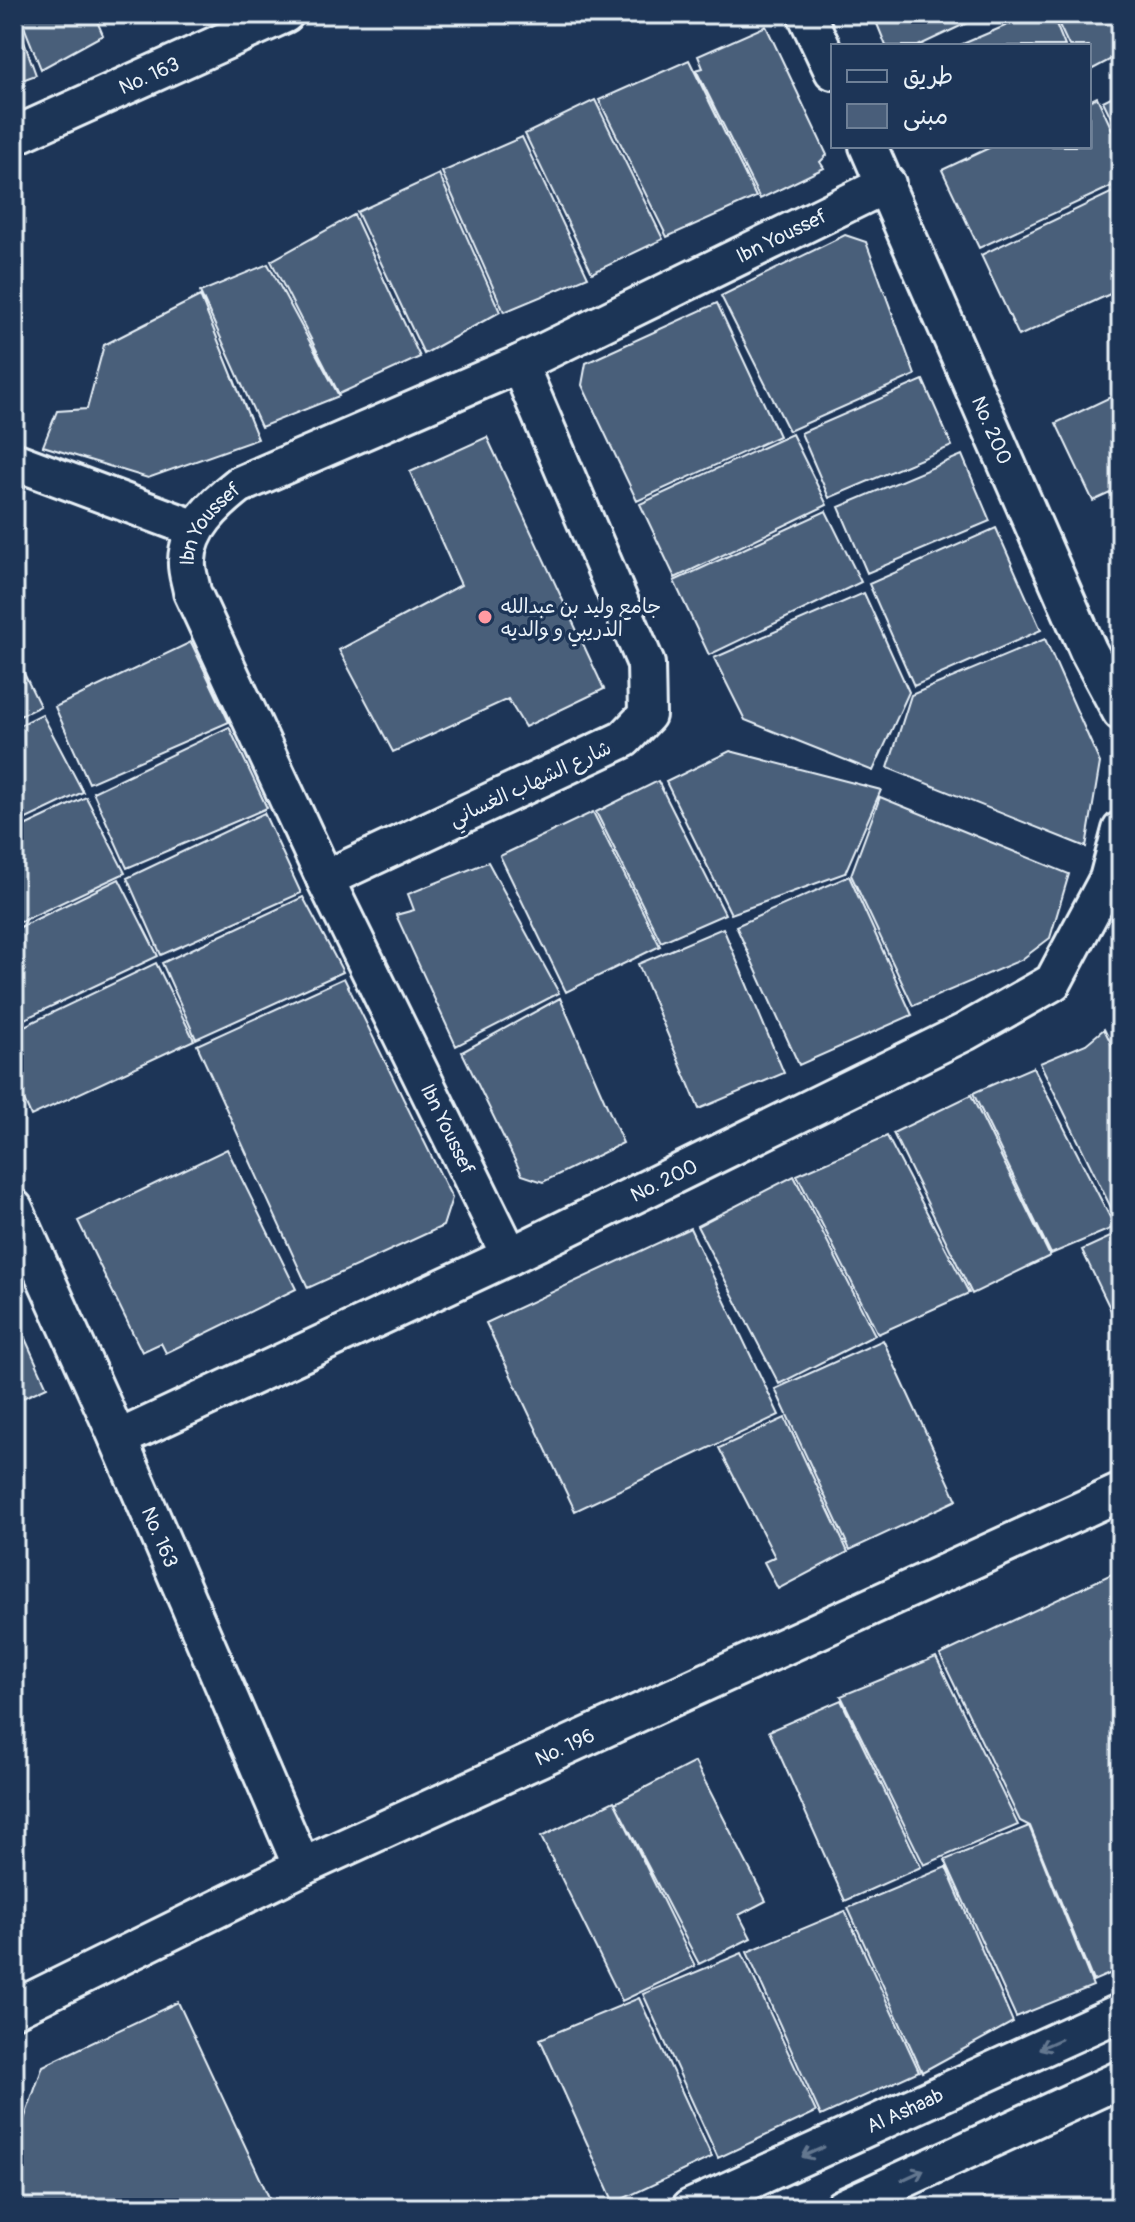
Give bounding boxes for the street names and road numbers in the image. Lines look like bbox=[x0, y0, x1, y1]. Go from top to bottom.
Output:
street label: No. 163 bbox=[115, 51, 183, 100]
street label: Ibn Youssef bbox=[732, 203, 831, 269]
street label: No. 200 bbox=[966, 393, 1017, 468]
street label: Ibn Youssef bbox=[175, 477, 246, 566]
street label: شارع الشهاب الغساني bbox=[445, 735, 618, 837]
street label: Ibn Youssef bbox=[415, 1080, 480, 1179]
street label: No. 200 bbox=[626, 1154, 702, 1208]
street label: No. 163 bbox=[136, 1503, 184, 1571]
street label: No. 196 bbox=[531, 1723, 599, 1772]
street label: Al Ashaab bbox=[863, 2082, 947, 2139]

